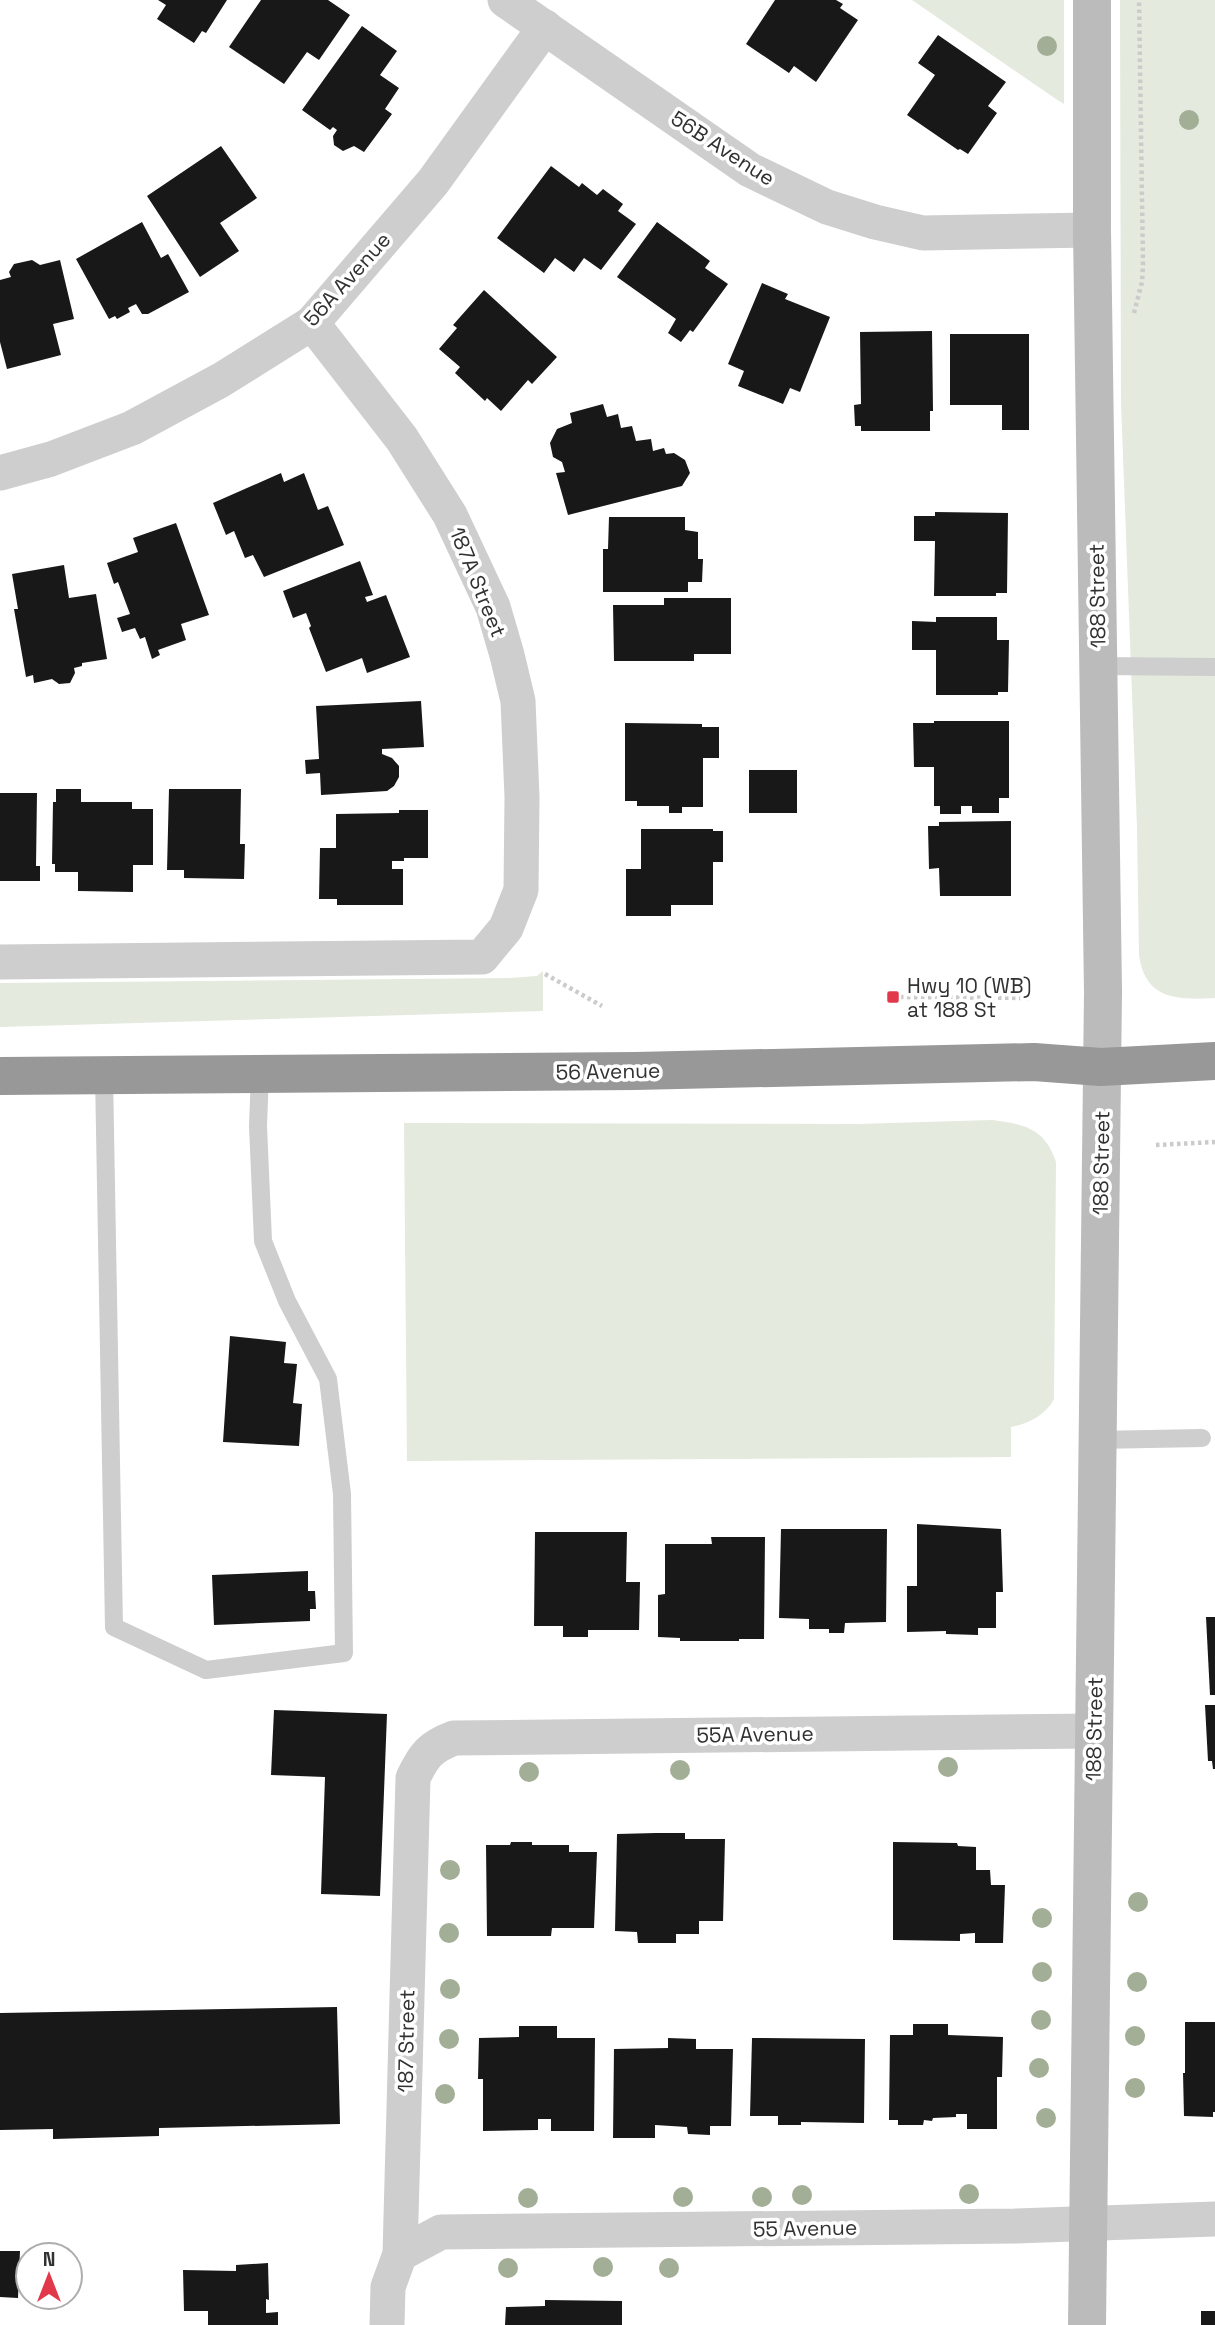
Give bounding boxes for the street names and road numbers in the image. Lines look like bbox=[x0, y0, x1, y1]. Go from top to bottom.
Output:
street label: 56B Avenue bbox=[666, 104, 780, 192]
street label: 56A Avenue bbox=[298, 226, 396, 332]
street label: 187A Street bbox=[444, 523, 512, 641]
street label: 188 Street bbox=[1083, 544, 1111, 648]
street label: 56 Avenue bbox=[555, 1057, 661, 1085]
street label: 188 Street bbox=[1087, 1111, 1115, 1215]
street label: 188 Street bbox=[1080, 1677, 1108, 1781]
street label: 55A Avenue bbox=[696, 1719, 814, 1749]
street label: 187 Street bbox=[392, 1989, 420, 2093]
street label: 55 Avenue bbox=[753, 2214, 857, 2242]

